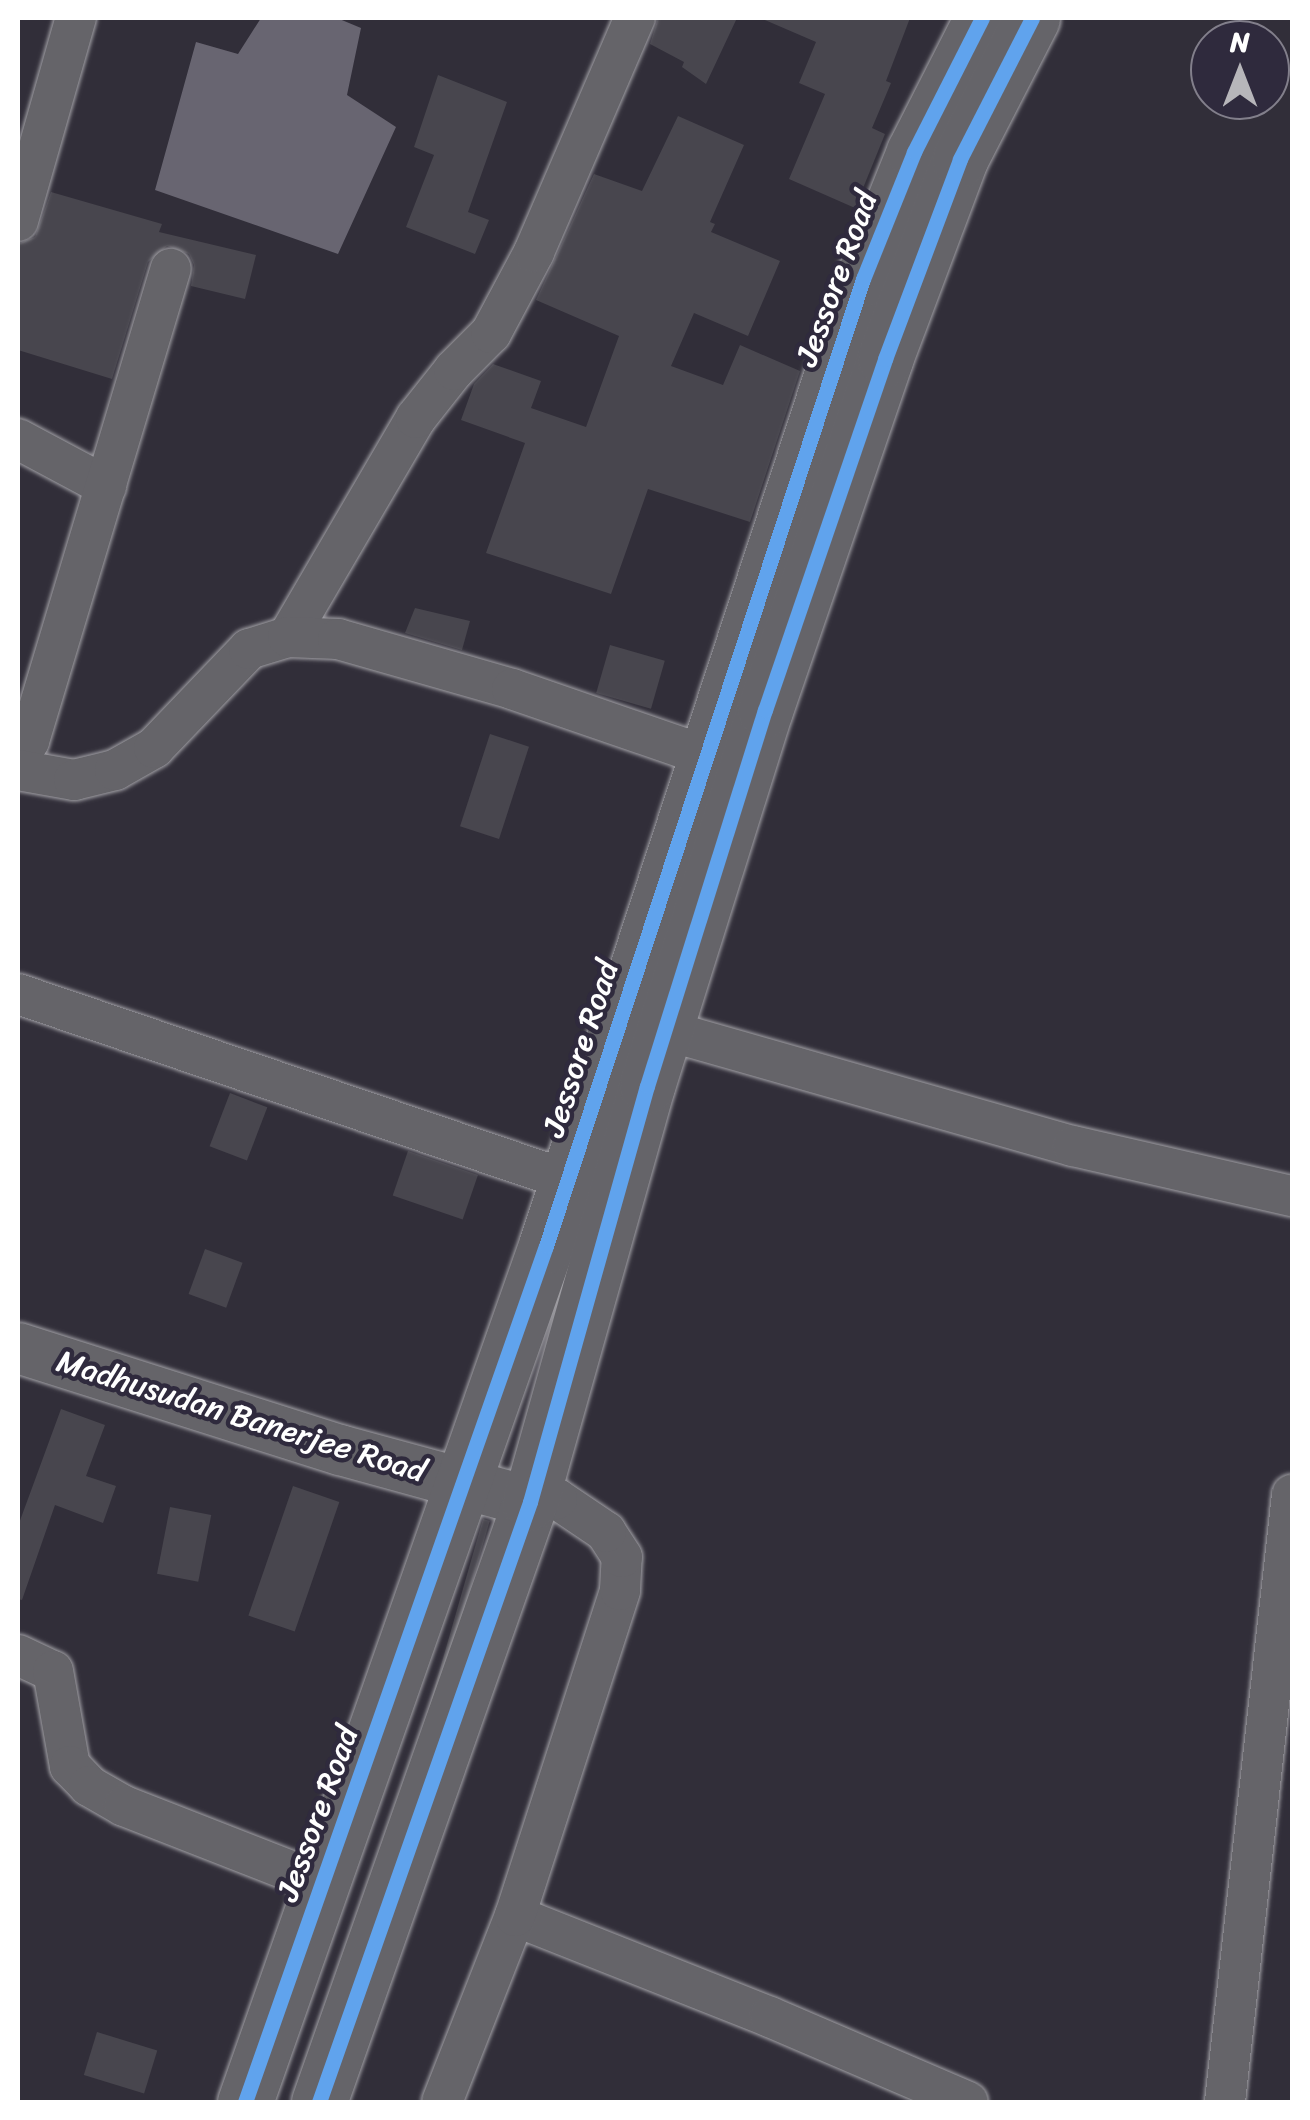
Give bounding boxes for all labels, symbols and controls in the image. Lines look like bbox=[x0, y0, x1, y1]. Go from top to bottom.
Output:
text: N bbox=[1230, 17, 1250, 66]
north arrow bbox=[1190, 20, 1290, 120]
street label: Jessore Road bbox=[788, 187, 886, 371]
street label: Jessore Road bbox=[535, 956, 627, 1142]
street label: Madhusudan Banerjee Road bbox=[52, 1343, 430, 1491]
street label: Jessore Road bbox=[269, 1722, 367, 1906]

